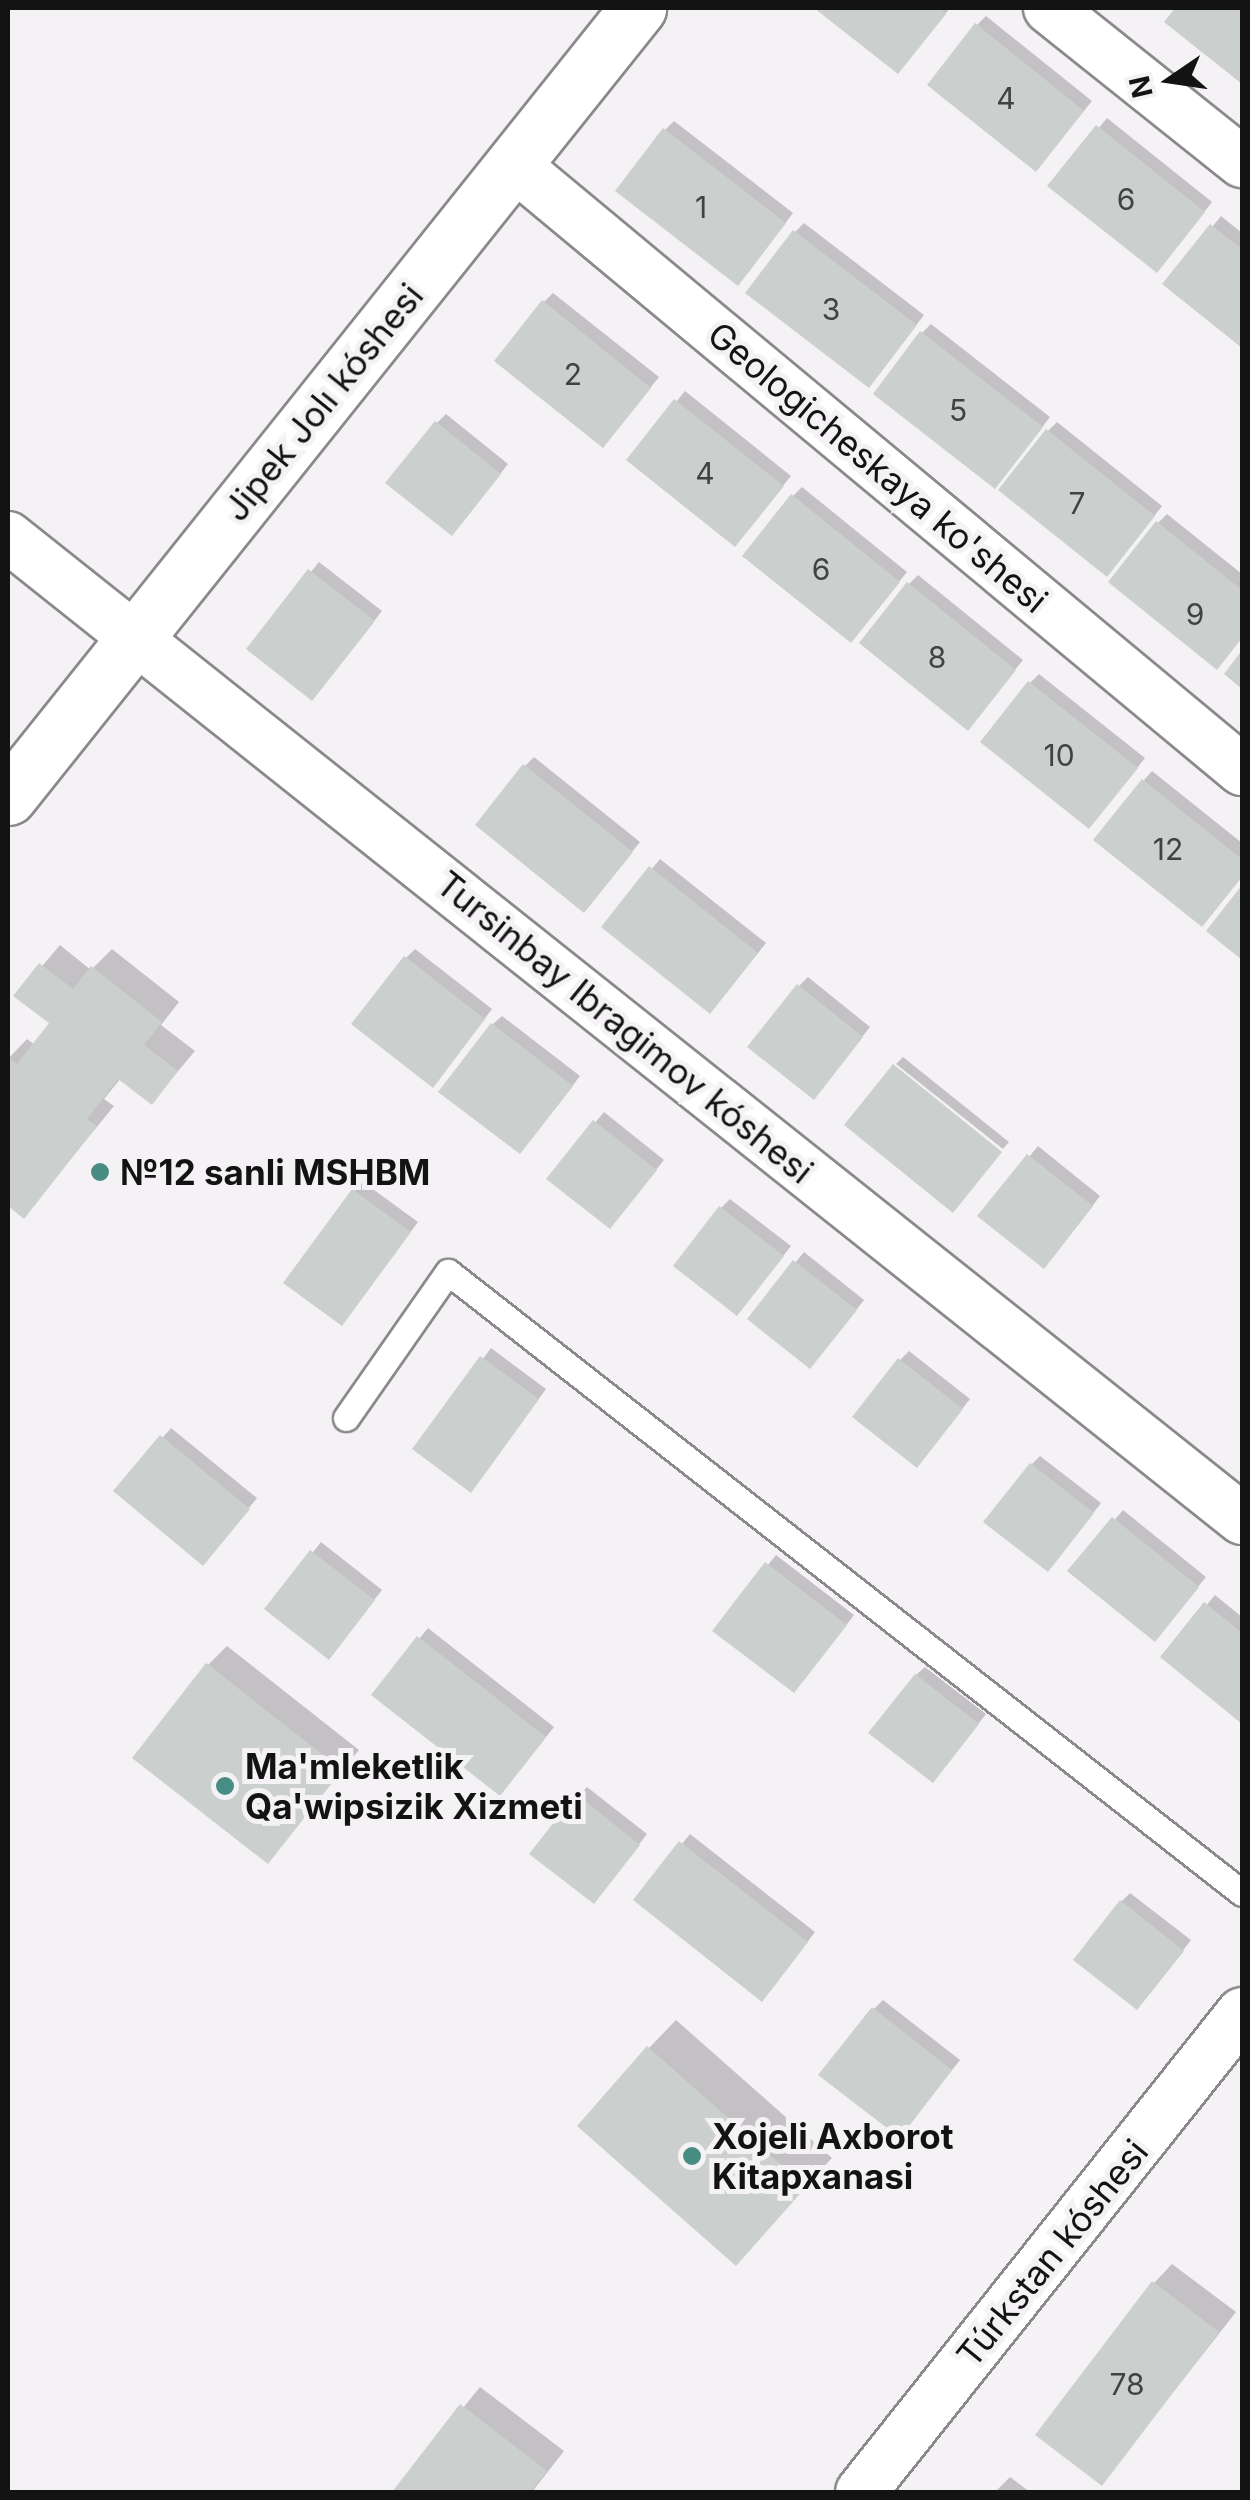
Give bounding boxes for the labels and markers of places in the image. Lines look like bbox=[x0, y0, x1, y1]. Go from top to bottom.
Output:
place label: №12 sanli MSHBM bbox=[120, 1151, 430, 1193]
marker: №12 sanli MSHBM bbox=[89, 1161, 111, 1183]
place label: Ma'mleketlik Qa'wipsizik Xizmeti bbox=[245, 1745, 583, 1827]
marker: Ma'mleketlik Qa'wipsizik Xizmeti bbox=[214, 1775, 236, 1797]
place label: Xojeli Axborot Kitapxanasi bbox=[712, 2115, 954, 2197]
marker: Xojeli Axborot Kitapxanasi bbox=[681, 2145, 703, 2167]

